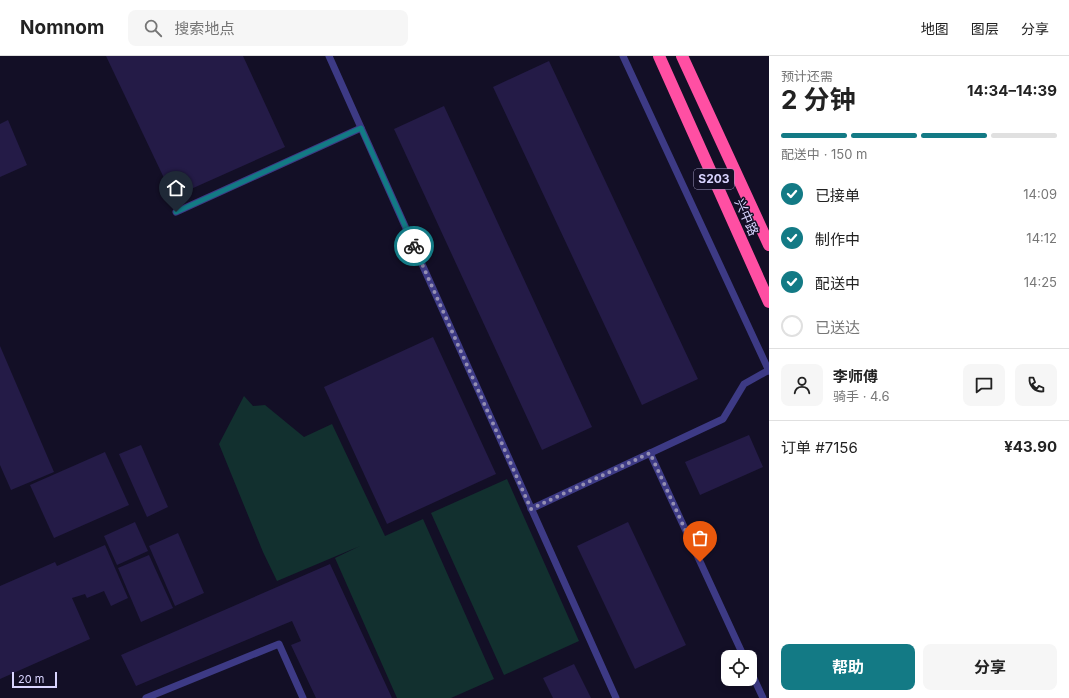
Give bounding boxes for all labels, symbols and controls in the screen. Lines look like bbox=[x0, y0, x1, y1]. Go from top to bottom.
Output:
search box bbox=[128, 10, 408, 46]
text: Nomnom bbox=[20, 16, 104, 39]
icon: search bbox=[142, 17, 164, 39]
text: 搜索地点 bbox=[174, 19, 234, 38]
text: 地图 bbox=[921, 20, 949, 37]
text: 图层 bbox=[971, 20, 999, 37]
text: 分享 bbox=[1021, 20, 1049, 37]
text: 预计还需 bbox=[781, 68, 833, 84]
text: 14:34–14:39 bbox=[967, 81, 1057, 100]
text: 2 分钟 bbox=[781, 84, 856, 115]
text: 配送中 · 150 m bbox=[781, 146, 868, 162]
road number: S203 bbox=[694, 169, 734, 189]
pin bbox=[159, 171, 193, 212]
icon: home bbox=[165, 177, 187, 199]
icon: check bbox=[781, 183, 803, 205]
text: 已接单 bbox=[815, 186, 860, 205]
text: 14:09 bbox=[1023, 186, 1057, 202]
street label: 兴中路 bbox=[732, 196, 762, 238]
courier bbox=[394, 226, 434, 266]
icon: check bbox=[781, 227, 803, 249]
text: 制作中 bbox=[815, 230, 860, 249]
text: 14:12 bbox=[1026, 230, 1057, 246]
icon: bike bbox=[403, 235, 425, 257]
icon: check bbox=[781, 271, 803, 293]
text: 配送中 bbox=[815, 274, 860, 293]
text: 14:25 bbox=[1024, 274, 1057, 290]
text: 已送达 bbox=[815, 318, 860, 337]
button: person bbox=[781, 364, 823, 406]
button: chat bbox=[963, 364, 1005, 406]
button: phone bbox=[1015, 364, 1057, 406]
text: 李师傅 bbox=[833, 367, 878, 386]
text: 骑手 · 4.6 bbox=[833, 388, 890, 404]
text: ¥43.90 bbox=[1004, 437, 1057, 456]
text: 订单 #7156 bbox=[781, 438, 858, 457]
pin bbox=[683, 521, 717, 562]
icon: bag bbox=[689, 527, 711, 549]
button: 帮助 bbox=[781, 644, 915, 690]
button: 分享 bbox=[923, 644, 1057, 690]
map controls bbox=[721, 650, 757, 686]
button: locate bbox=[721, 650, 757, 686]
scale bar bbox=[12, 670, 57, 689]
text: 20 m bbox=[18, 672, 44, 686]

